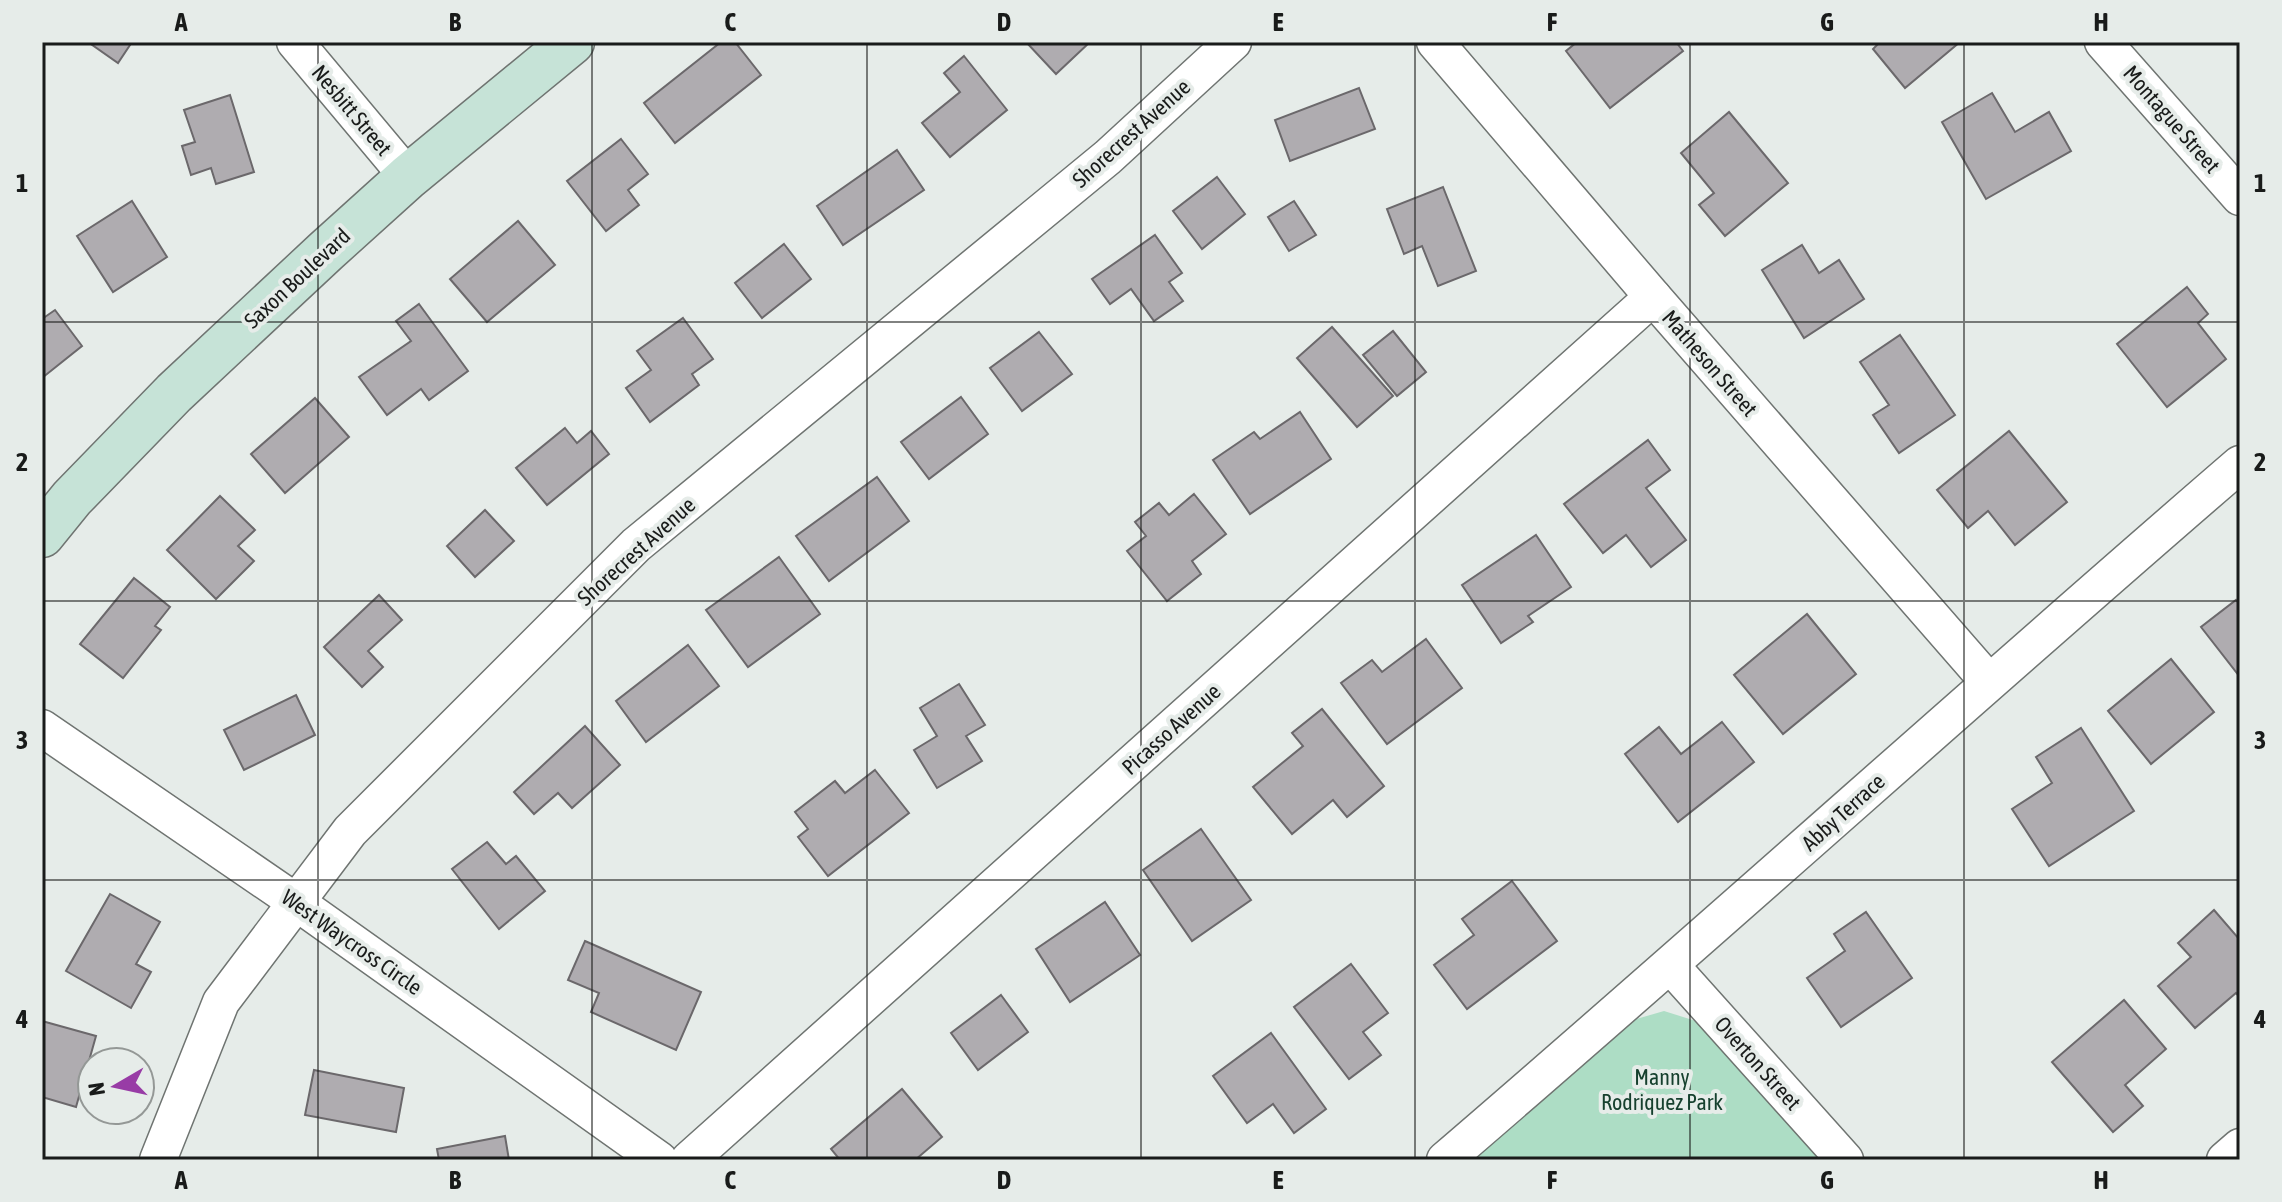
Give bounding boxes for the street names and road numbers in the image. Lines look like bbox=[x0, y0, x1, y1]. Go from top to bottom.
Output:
street label: Nesbitt Street bbox=[307, 59, 397, 161]
street label: Montague Street bbox=[2118, 60, 2226, 178]
street label: Shorecrest Avenue bbox=[1067, 73, 1195, 193]
street label: Saxon Boulevard bbox=[239, 222, 355, 334]
street label: Matheson Street bbox=[1657, 305, 1763, 421]
street label: Shorecrest Avenue bbox=[572, 491, 700, 611]
street label: Picasso Avenue bbox=[1116, 678, 1226, 780]
street label: Abby Terrace bbox=[1796, 768, 1890, 856]
street label: West Waycross Circle bbox=[277, 884, 427, 1000]
street label: Overton Street bbox=[1709, 1011, 1807, 1115]

